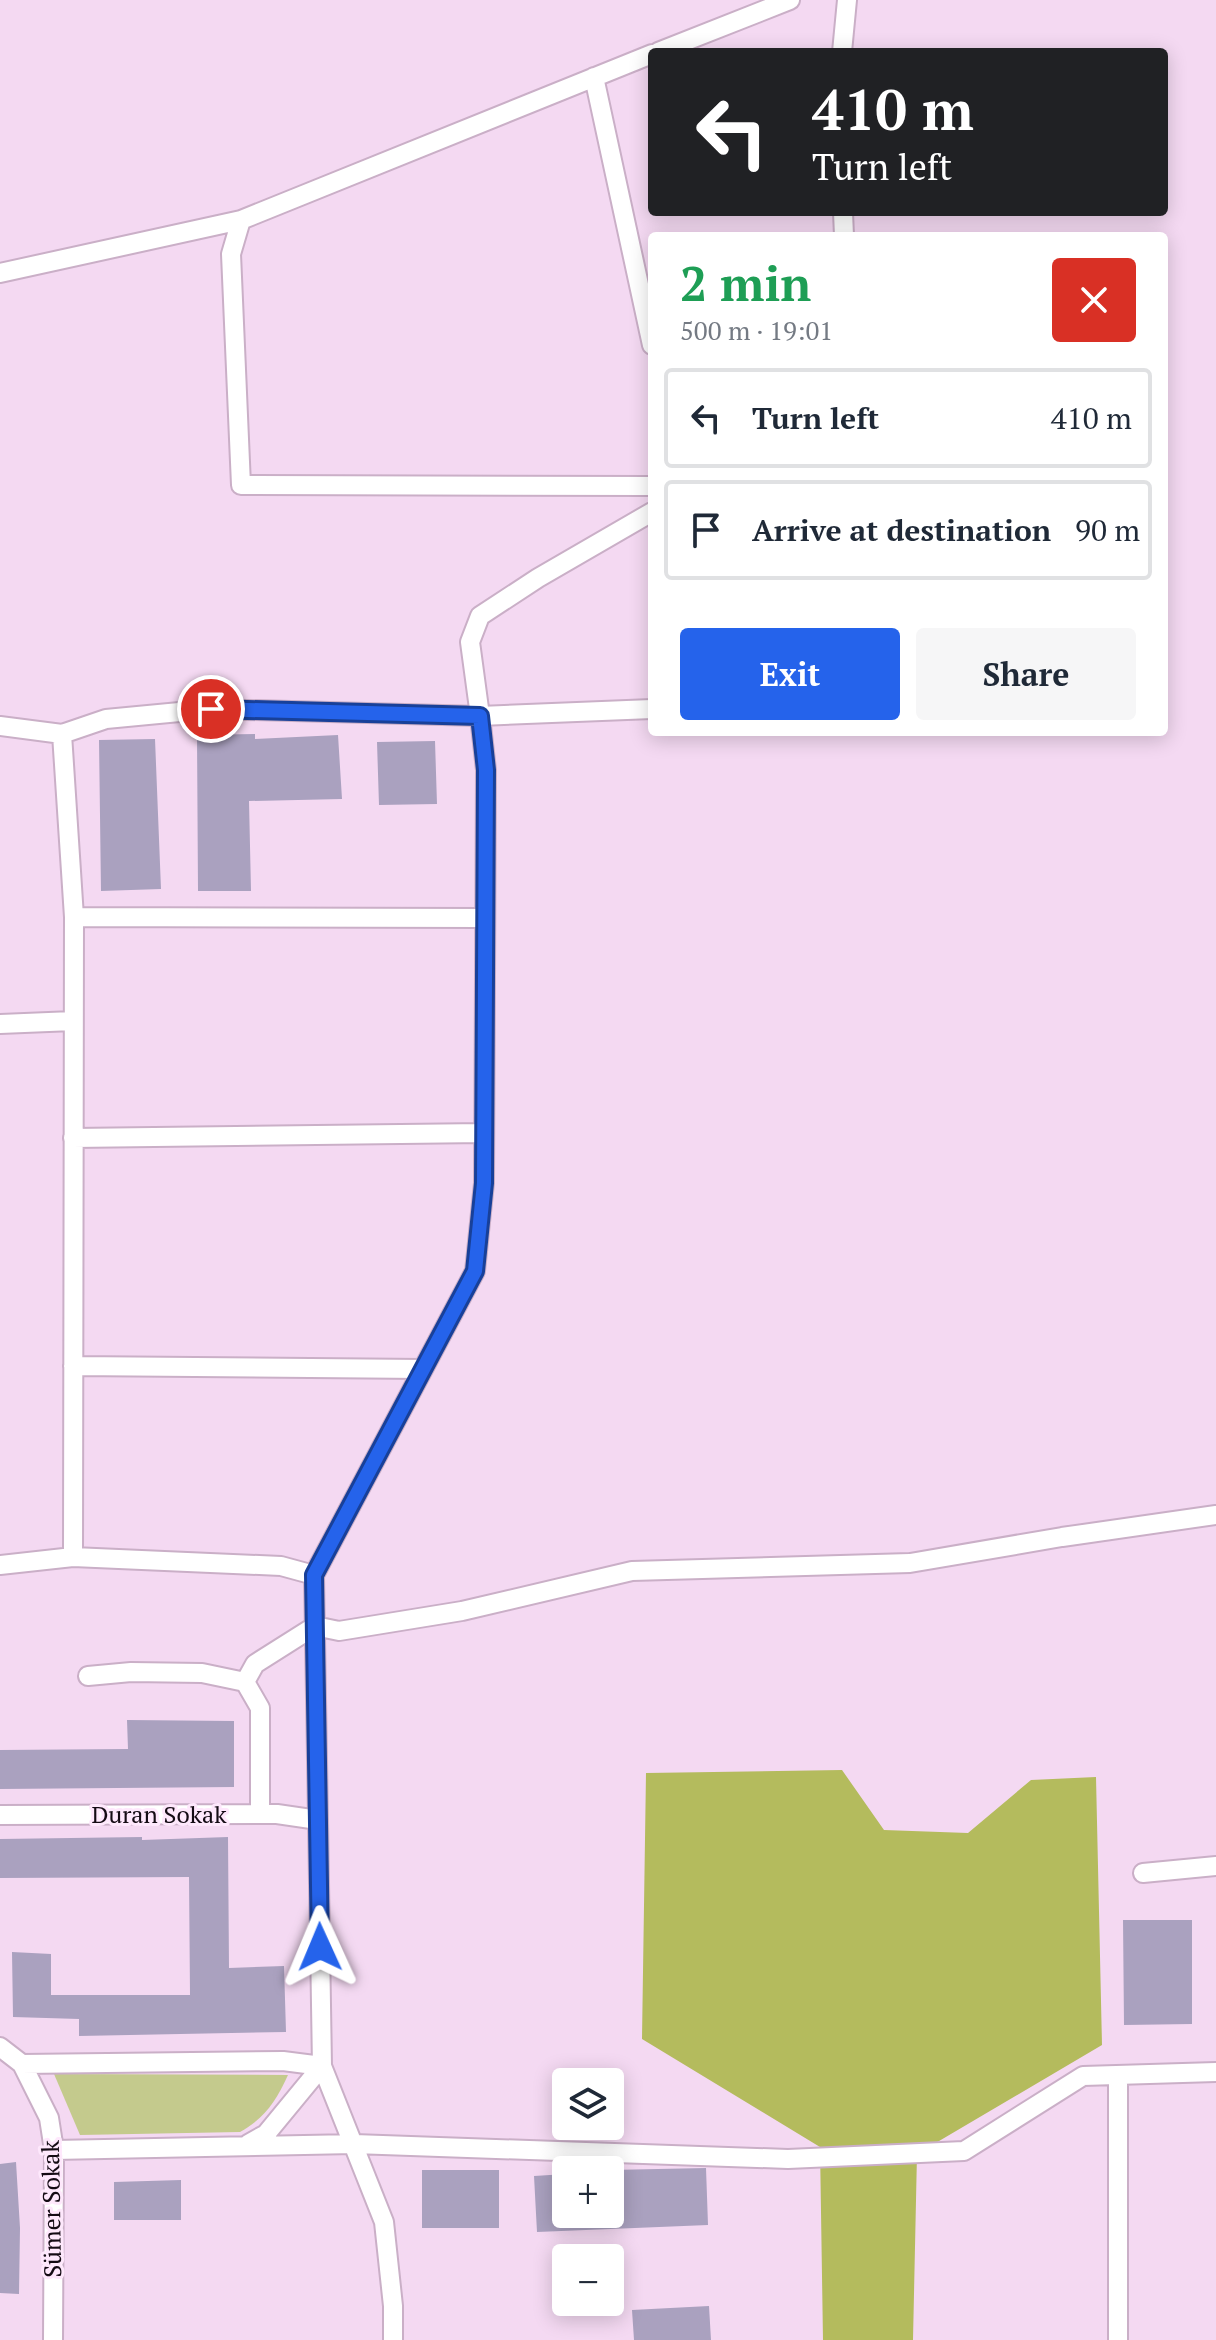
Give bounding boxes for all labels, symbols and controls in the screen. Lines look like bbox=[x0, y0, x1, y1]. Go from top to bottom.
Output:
text: 410 m bbox=[812, 72, 974, 146]
icon: left bbox=[680, 80, 784, 184]
text: Turn left bbox=[812, 143, 952, 190]
text: 2 min bbox=[680, 251, 811, 315]
button: close bbox=[1052, 258, 1136, 342]
text: 500 m · 19:01 bbox=[680, 313, 833, 347]
icon: left bbox=[684, 396, 728, 440]
text: Turn left bbox=[752, 398, 879, 438]
text: 410 m bbox=[1051, 398, 1132, 438]
icon: arrive bbox=[684, 508, 728, 552]
text: Arrive at destination bbox=[752, 510, 1051, 550]
text: 90 m bbox=[1075, 510, 1140, 550]
button: Exit bbox=[680, 628, 900, 720]
button: Share bbox=[916, 628, 1136, 720]
pin bbox=[177, 675, 245, 743]
icon: arrive bbox=[189, 687, 233, 731]
street label: Duran Sokak bbox=[91, 1798, 227, 1830]
position arrow bbox=[278, 1905, 362, 1989]
map controls bbox=[552, 2068, 624, 2316]
button: layers bbox=[552, 2068, 624, 2140]
street label: Sümer Sokak bbox=[34, 2139, 68, 2278]
button: + bbox=[552, 2156, 624, 2228]
button: − bbox=[552, 2244, 624, 2316]

